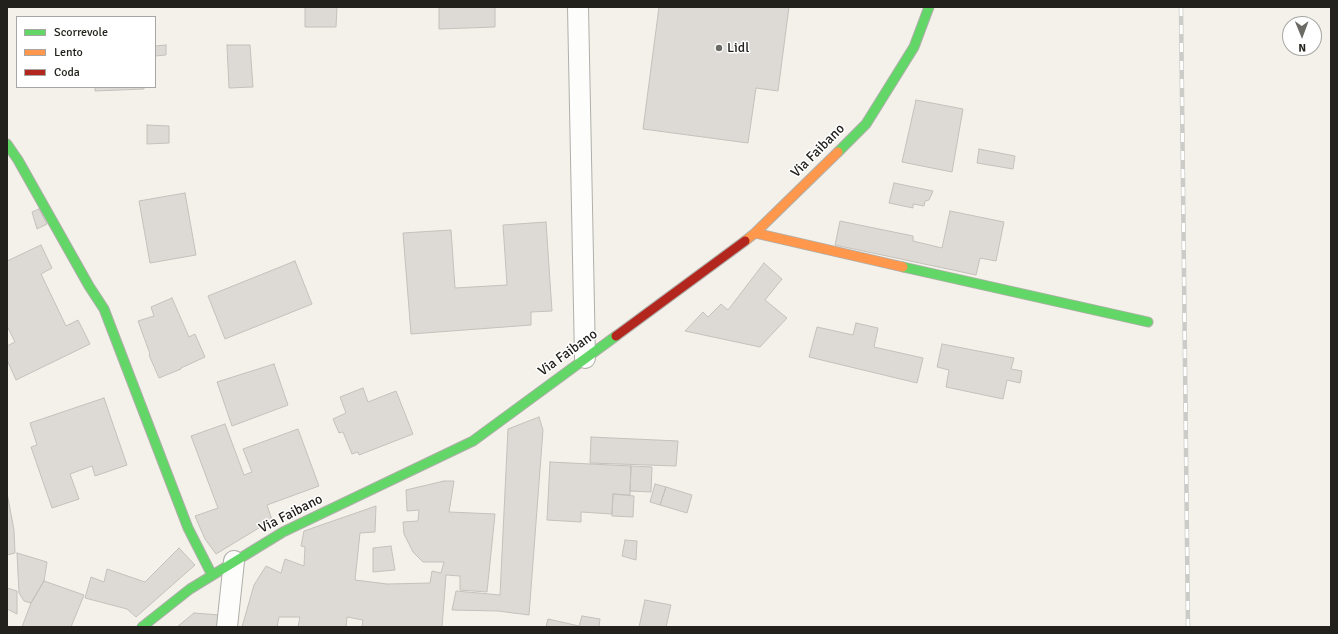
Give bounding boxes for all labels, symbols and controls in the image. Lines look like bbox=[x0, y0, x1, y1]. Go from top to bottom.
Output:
legend bbox=[16, 16, 156, 88]
north arrow bbox=[1282, 16, 1322, 56]
text: Scorrevole bbox=[54, 25, 108, 40]
place label: Lidl bbox=[727, 40, 749, 56]
text: N bbox=[1298, 41, 1306, 54]
marker: Lidl bbox=[714, 43, 724, 53]
text: Lento bbox=[54, 45, 83, 60]
text: Coda bbox=[54, 65, 80, 80]
street label: Via Faibano bbox=[788, 121, 848, 181]
street label: Via Faibano bbox=[535, 326, 601, 380]
street label: Via Faibano bbox=[256, 491, 326, 537]

